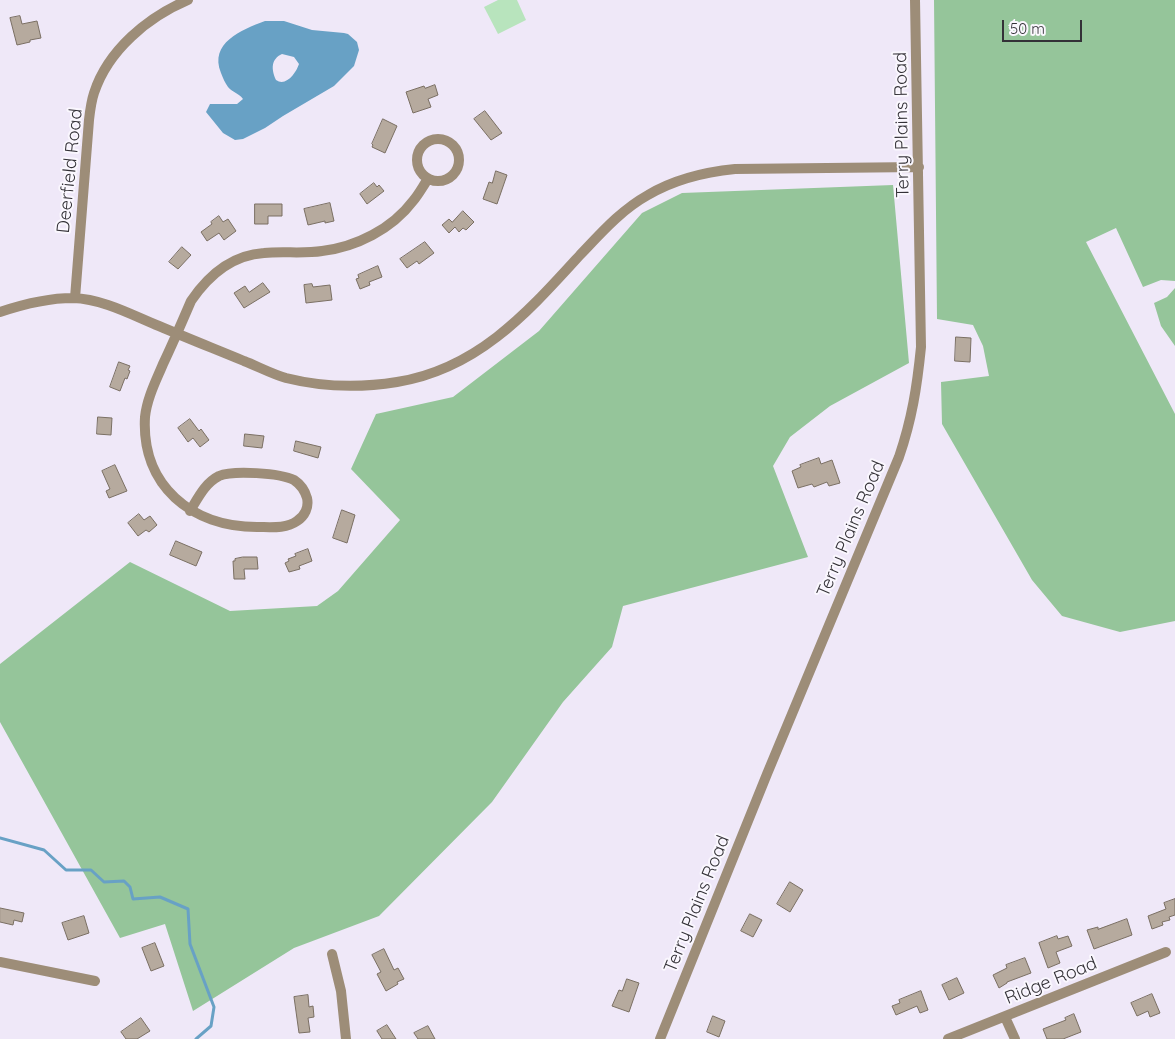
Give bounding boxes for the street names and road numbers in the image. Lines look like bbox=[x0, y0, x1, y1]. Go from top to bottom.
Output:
street label: Terry Plains Road bbox=[890, 52, 914, 198]
street label: Deerfield Road bbox=[53, 108, 87, 234]
street label: Terry Plains Road bbox=[813, 458, 889, 600]
street label: Terry Plains Road bbox=[660, 832, 734, 976]
street label: Ridge Road bbox=[1002, 953, 1100, 1009]

